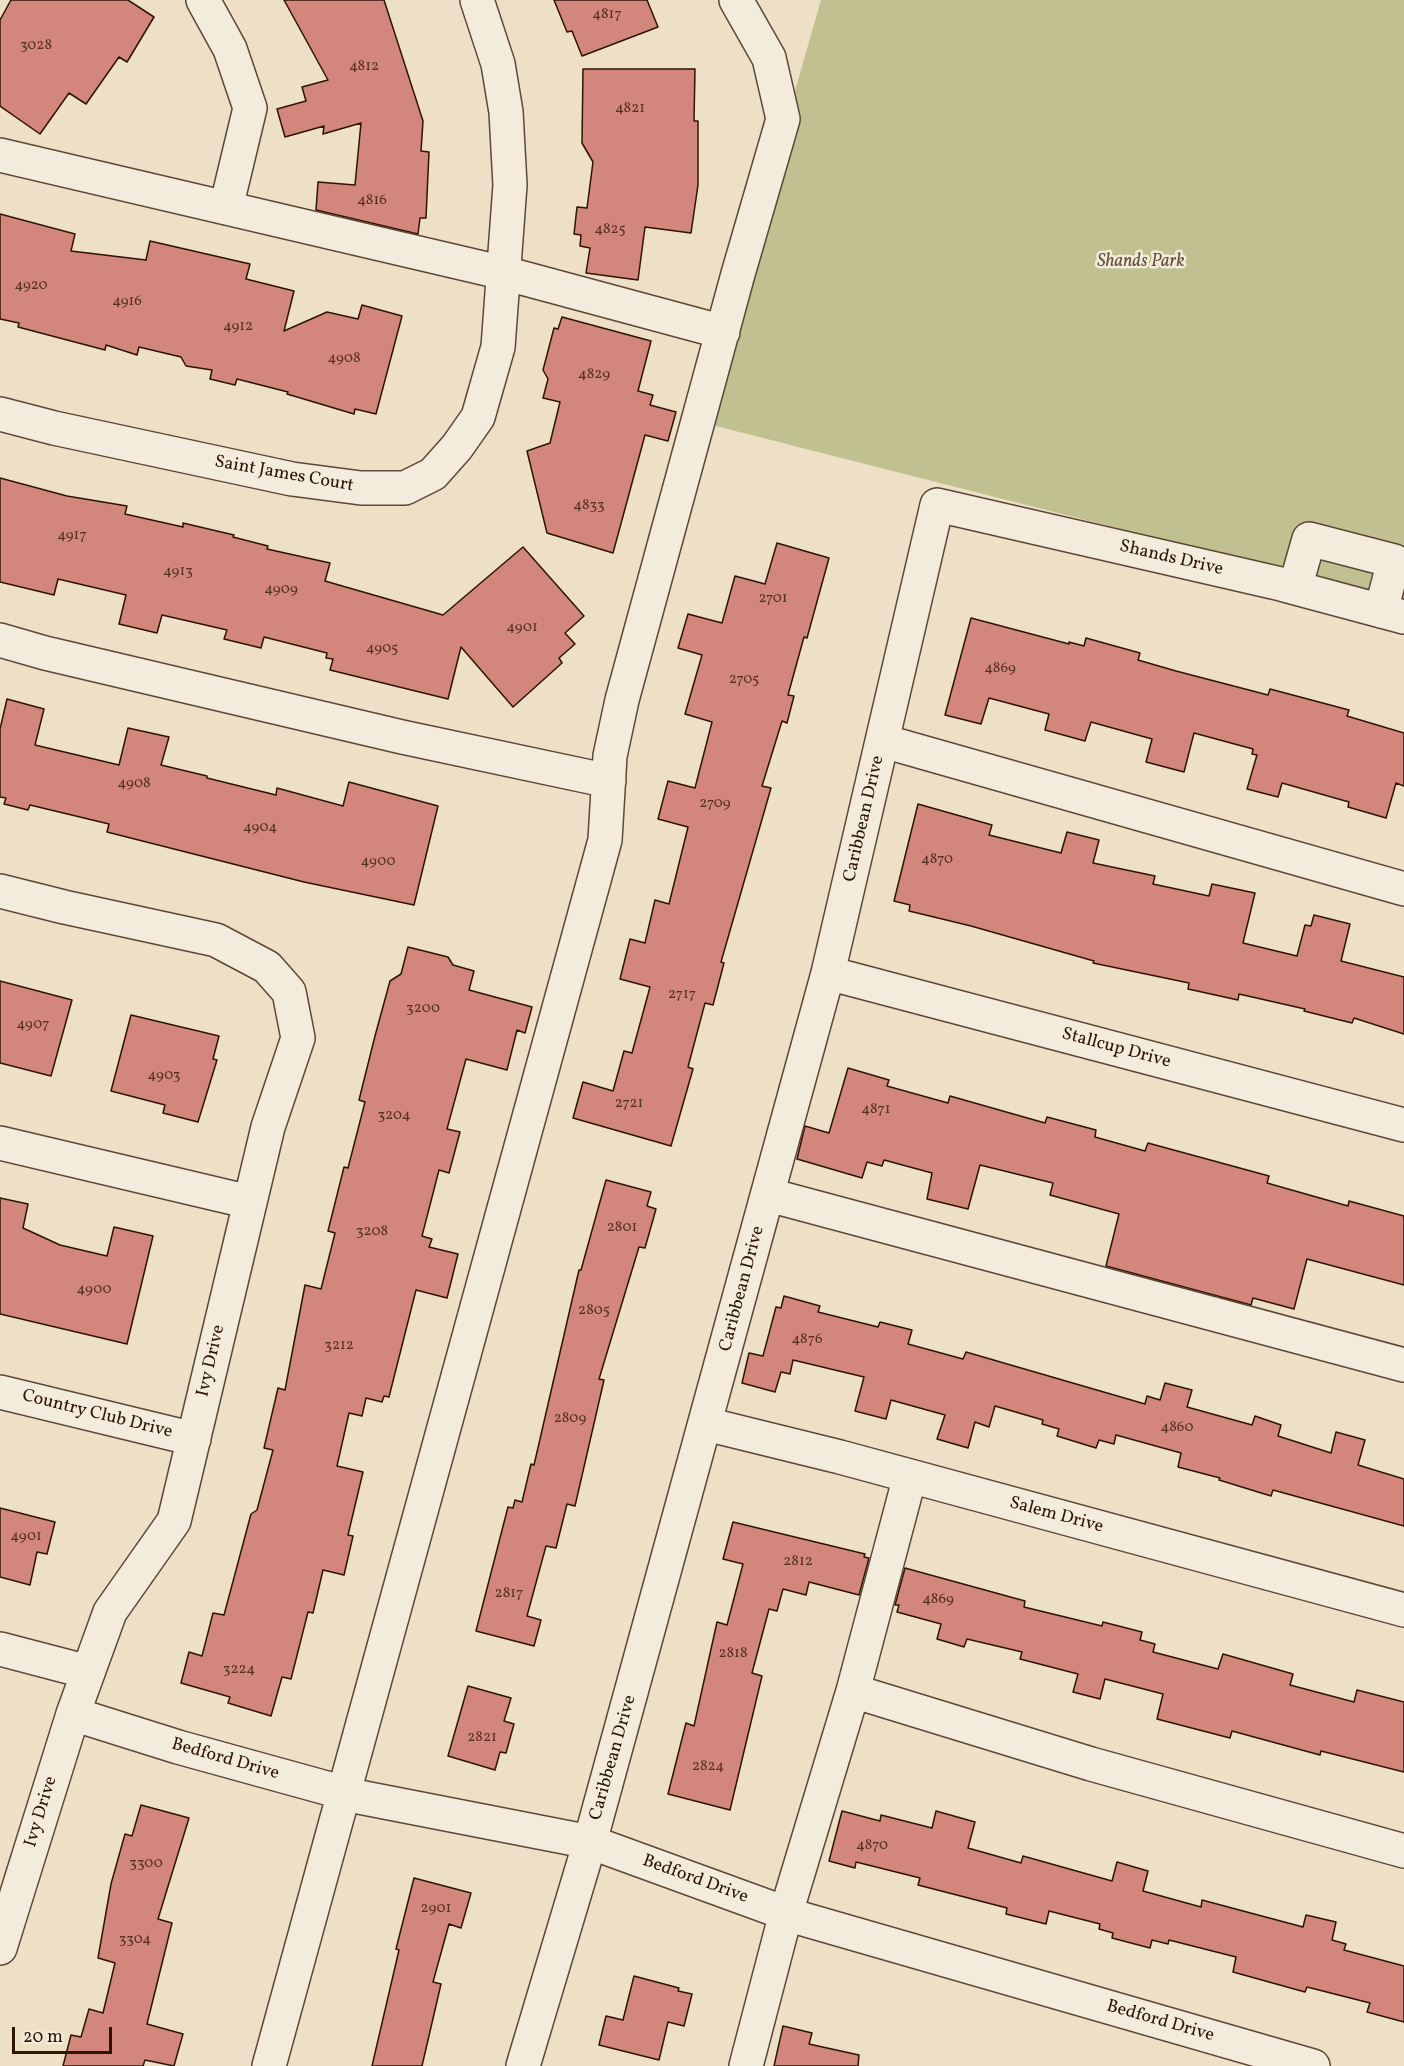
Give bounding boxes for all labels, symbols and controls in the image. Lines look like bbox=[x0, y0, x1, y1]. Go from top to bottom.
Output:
house number: 4817 bbox=[592, 6, 622, 24]
house number: 3028 bbox=[20, 37, 52, 55]
house number: 4812 bbox=[349, 58, 379, 76]
house number: 4821 bbox=[615, 100, 645, 118]
house number: 4816 bbox=[357, 192, 387, 210]
house number: 4825 bbox=[594, 221, 626, 239]
park label: Shands Park bbox=[1097, 252, 1185, 274]
house number: 4920 bbox=[14, 277, 48, 295]
house number: 4916 bbox=[112, 293, 142, 311]
house number: 4912 bbox=[223, 318, 253, 336]
house number: 4908 bbox=[327, 350, 361, 368]
house number: 4829 bbox=[578, 366, 610, 384]
street label: Saint James Court bbox=[213, 452, 355, 498]
house number: 4833 bbox=[573, 497, 605, 515]
house number: 4917 bbox=[57, 527, 87, 545]
street label: Shands Drive bbox=[1117, 537, 1225, 581]
house number: 4913 bbox=[163, 563, 193, 581]
house number: 4909 bbox=[264, 581, 298, 599]
house number: 2701 bbox=[758, 590, 788, 608]
house number: 4901 bbox=[506, 619, 538, 637]
house number: 4905 bbox=[366, 640, 398, 658]
house number: 4869 bbox=[984, 660, 1016, 678]
house number: 2705 bbox=[729, 671, 759, 689]
street label: Caribbean Drive bbox=[840, 754, 890, 884]
house number: 4908 bbox=[117, 775, 151, 793]
house number: 2709 bbox=[699, 795, 731, 813]
house number: 4904 bbox=[243, 819, 277, 837]
house number: 4870 bbox=[921, 851, 953, 869]
house number: 4900 bbox=[361, 853, 395, 871]
house number: 2717 bbox=[668, 986, 696, 1004]
house number: 3200 bbox=[406, 1000, 440, 1018]
house number: 4907 bbox=[17, 1016, 49, 1034]
street label: Stallcup Drive bbox=[1059, 1024, 1173, 1074]
house number: 4903 bbox=[148, 1067, 180, 1085]
house number: 2721 bbox=[615, 1095, 643, 1113]
house number: 4871 bbox=[861, 1101, 891, 1119]
house number: 3204 bbox=[377, 1107, 411, 1125]
house number: 2801 bbox=[607, 1219, 637, 1237]
house number: 3208 bbox=[356, 1223, 388, 1241]
street label: Caribbean Drive bbox=[716, 1224, 770, 1354]
house number: 4900 bbox=[77, 1281, 111, 1299]
house number: 2805 bbox=[578, 1302, 610, 1320]
street label: Ivy Drive bbox=[193, 1323, 231, 1399]
house number: 4876 bbox=[791, 1331, 823, 1349]
house number: 3212 bbox=[324, 1337, 354, 1355]
street label: Country Club Drive bbox=[20, 1386, 174, 1444]
house number: 2809 bbox=[554, 1410, 586, 1428]
house number: 4860 bbox=[1161, 1419, 1193, 1437]
street label: Salem Drive bbox=[1007, 1493, 1105, 1539]
house number: 4901 bbox=[10, 1528, 42, 1546]
house number: 2812 bbox=[783, 1553, 813, 1571]
house number: 2817 bbox=[495, 1585, 523, 1603]
house number: 4869 bbox=[922, 1591, 954, 1609]
house number: 2818 bbox=[718, 1645, 748, 1663]
house number: 3224 bbox=[223, 1661, 255, 1679]
street label: Caribbean Drive bbox=[586, 1693, 642, 1823]
house number: 2821 bbox=[467, 1729, 497, 1747]
street label: Bedford Drive bbox=[169, 1734, 281, 1786]
house number: 2824 bbox=[692, 1758, 724, 1776]
street label: Ivy Drive bbox=[21, 1774, 63, 1850]
house number: 4870 bbox=[856, 1837, 888, 1855]
street label: Bedford Drive bbox=[639, 1851, 751, 1909]
house number: 3300 bbox=[129, 1855, 163, 1873]
house number: 2901 bbox=[421, 1900, 451, 1918]
house number: 3304 bbox=[119, 1931, 151, 1949]
street label: Bedford Drive bbox=[1104, 1996, 1216, 2048]
scale bar bbox=[15, 2015, 116, 2053]
text: 20 m bbox=[23, 2025, 63, 2050]

